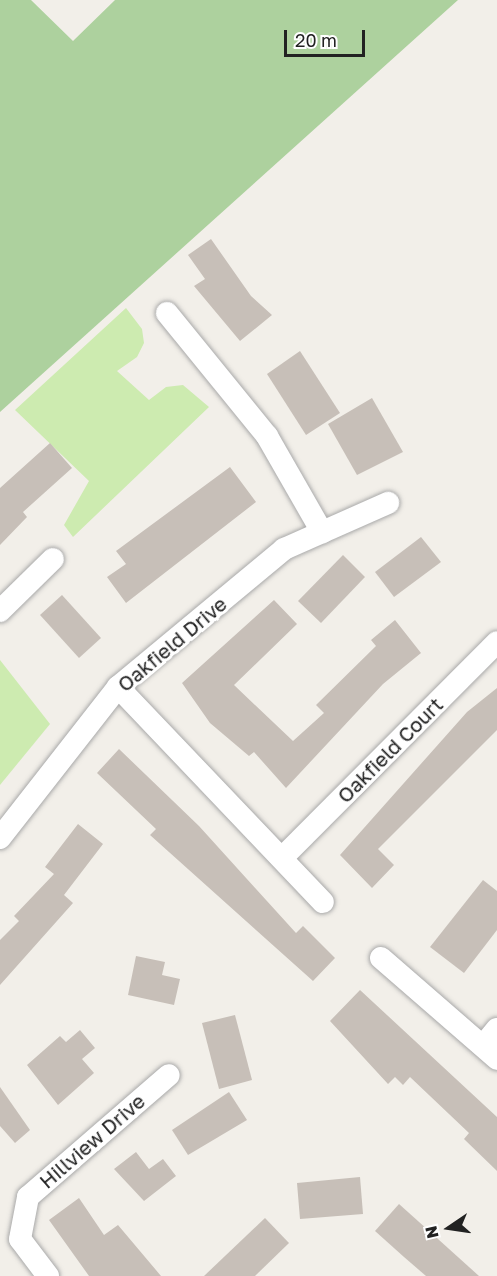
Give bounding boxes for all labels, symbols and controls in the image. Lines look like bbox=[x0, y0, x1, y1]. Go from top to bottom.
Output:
scale bar bbox=[287, 18, 368, 56]
text: 20 m bbox=[295, 29, 337, 51]
street label: Oakfield Drive bbox=[113, 592, 231, 696]
street label: Oakfield Court bbox=[332, 692, 448, 808]
street label: Hillview Drive bbox=[34, 1089, 150, 1193]
north arrow bbox=[419, 1198, 479, 1258]
text: N bbox=[420, 1224, 443, 1240]

